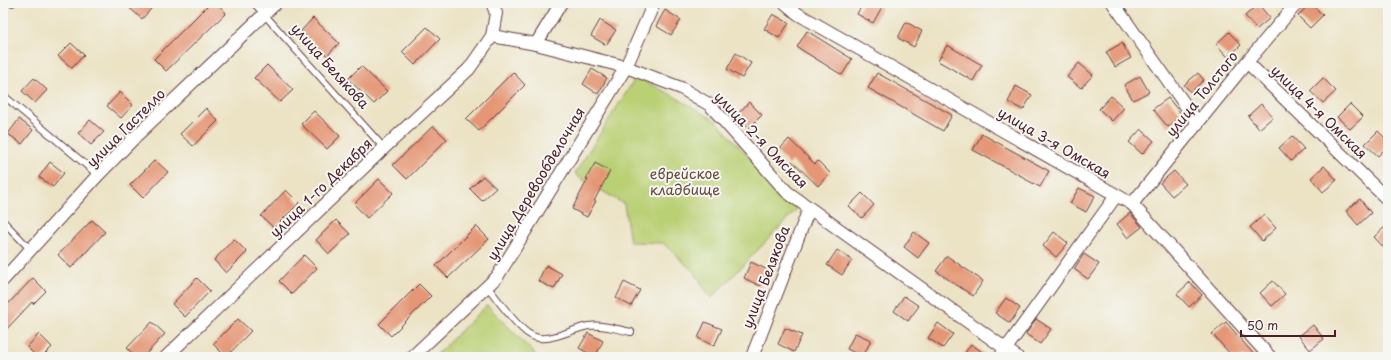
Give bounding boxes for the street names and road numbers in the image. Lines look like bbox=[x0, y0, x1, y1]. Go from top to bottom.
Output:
street label: улица Белякова bbox=[286, 18, 375, 113]
street label: улица Толстого bbox=[1160, 46, 1243, 141]
street label: улица 4-я Омская bbox=[1266, 60, 1372, 163]
street label: улица Гастелло bbox=[81, 83, 170, 172]
street label: улица 2-я Омская bbox=[709, 86, 813, 193]
street label: улица 3-я Омская bbox=[994, 102, 1115, 183]
street label: улица Деревообделочная bbox=[481, 103, 590, 264]
street label: улица 1-го Декабря bbox=[265, 133, 377, 242]
street label: улица Белякова bbox=[736, 222, 795, 331]

